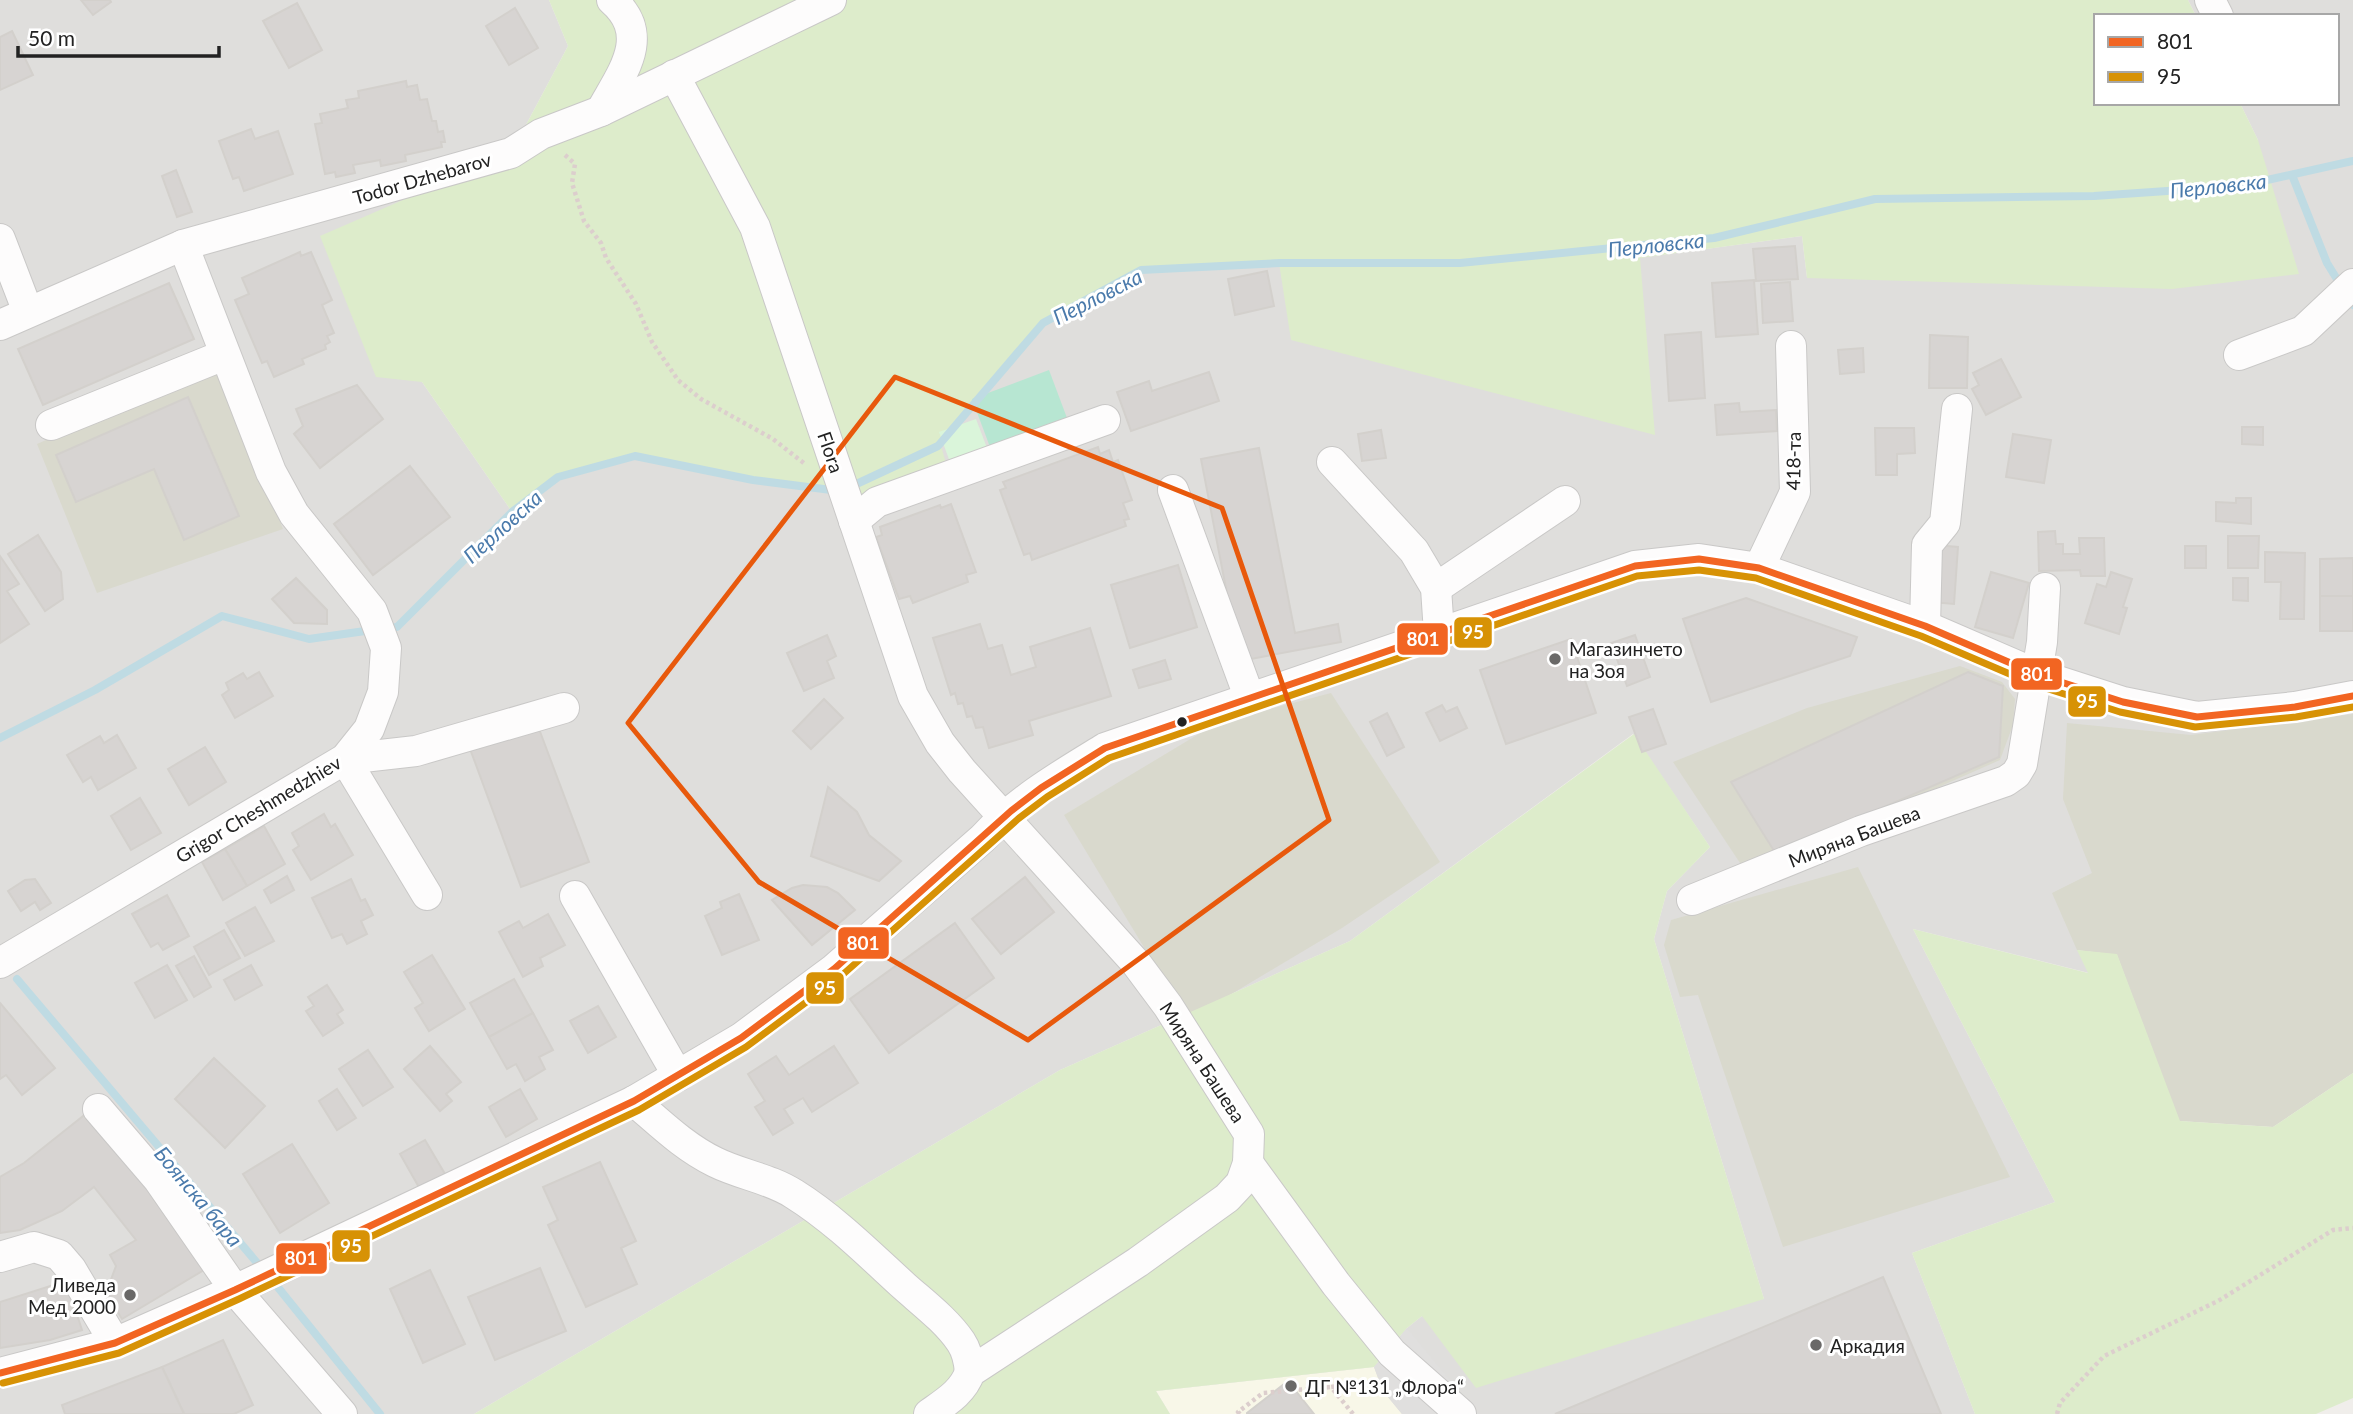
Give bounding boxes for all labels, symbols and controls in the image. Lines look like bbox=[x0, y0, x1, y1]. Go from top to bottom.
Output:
scale bar bbox=[18, 14, 219, 58]
legend bbox=[2094, 14, 2339, 105]
text: 50 m bbox=[28, 25, 75, 50]
text: 801 bbox=[2157, 28, 2194, 53]
text: 95 bbox=[2157, 63, 2181, 88]
street label: Todor Dzhebarov bbox=[350, 147, 494, 209]
water label: Перловска bbox=[2168, 167, 2268, 203]
water label: Перловска bbox=[1606, 226, 1706, 262]
water label: Перловска bbox=[1048, 263, 1146, 329]
street label: Flora bbox=[813, 428, 849, 476]
street label: 418-та bbox=[1781, 431, 1805, 491]
water label: Перловска bbox=[458, 484, 546, 568]
line badge: 95 bbox=[1453, 616, 1493, 649]
text: 95 bbox=[1462, 620, 1484, 643]
line badge: 801 bbox=[1396, 622, 1449, 656]
text: 801 bbox=[1406, 627, 1440, 650]
place label: Магазинчето на Зоя bbox=[1569, 637, 1683, 682]
marker: Магазинчето на Зоя bbox=[1547, 651, 1563, 667]
line badge: 801 bbox=[2010, 657, 2063, 691]
text: 801 bbox=[2020, 662, 2054, 685]
line badge: 95 bbox=[2067, 685, 2107, 718]
text: 95 bbox=[2076, 689, 2098, 712]
unlabelled marker bbox=[1175, 715, 1189, 729]
street label: Grigor Cheshmedzhiev bbox=[171, 750, 345, 868]
street label: Миряна Башева bbox=[1785, 800, 1923, 872]
line badge: 801 bbox=[837, 926, 890, 960]
text: 801 bbox=[846, 931, 880, 954]
line badge: 95 bbox=[805, 971, 845, 1005]
text: 95 bbox=[814, 976, 836, 999]
street label: Миряна Башева bbox=[1155, 997, 1251, 1127]
water label: Боянска бара bbox=[150, 1141, 248, 1251]
line badge: 95 bbox=[331, 1229, 371, 1263]
text: 95 bbox=[340, 1234, 362, 1257]
line badge: 801 bbox=[275, 1242, 328, 1275]
text: 801 bbox=[284, 1246, 318, 1269]
place label: Ливеда Мед 2000 bbox=[28, 1273, 116, 1318]
marker: Ливеда Мед 2000 bbox=[122, 1287, 138, 1303]
place label: Аркадия bbox=[1830, 1334, 1905, 1357]
marker: Аркадия bbox=[1808, 1337, 1824, 1353]
place label: ДГ №131 „Флора“ bbox=[1305, 1375, 1464, 1398]
marker: ДГ №131 „Флора“ bbox=[1283, 1378, 1299, 1394]

